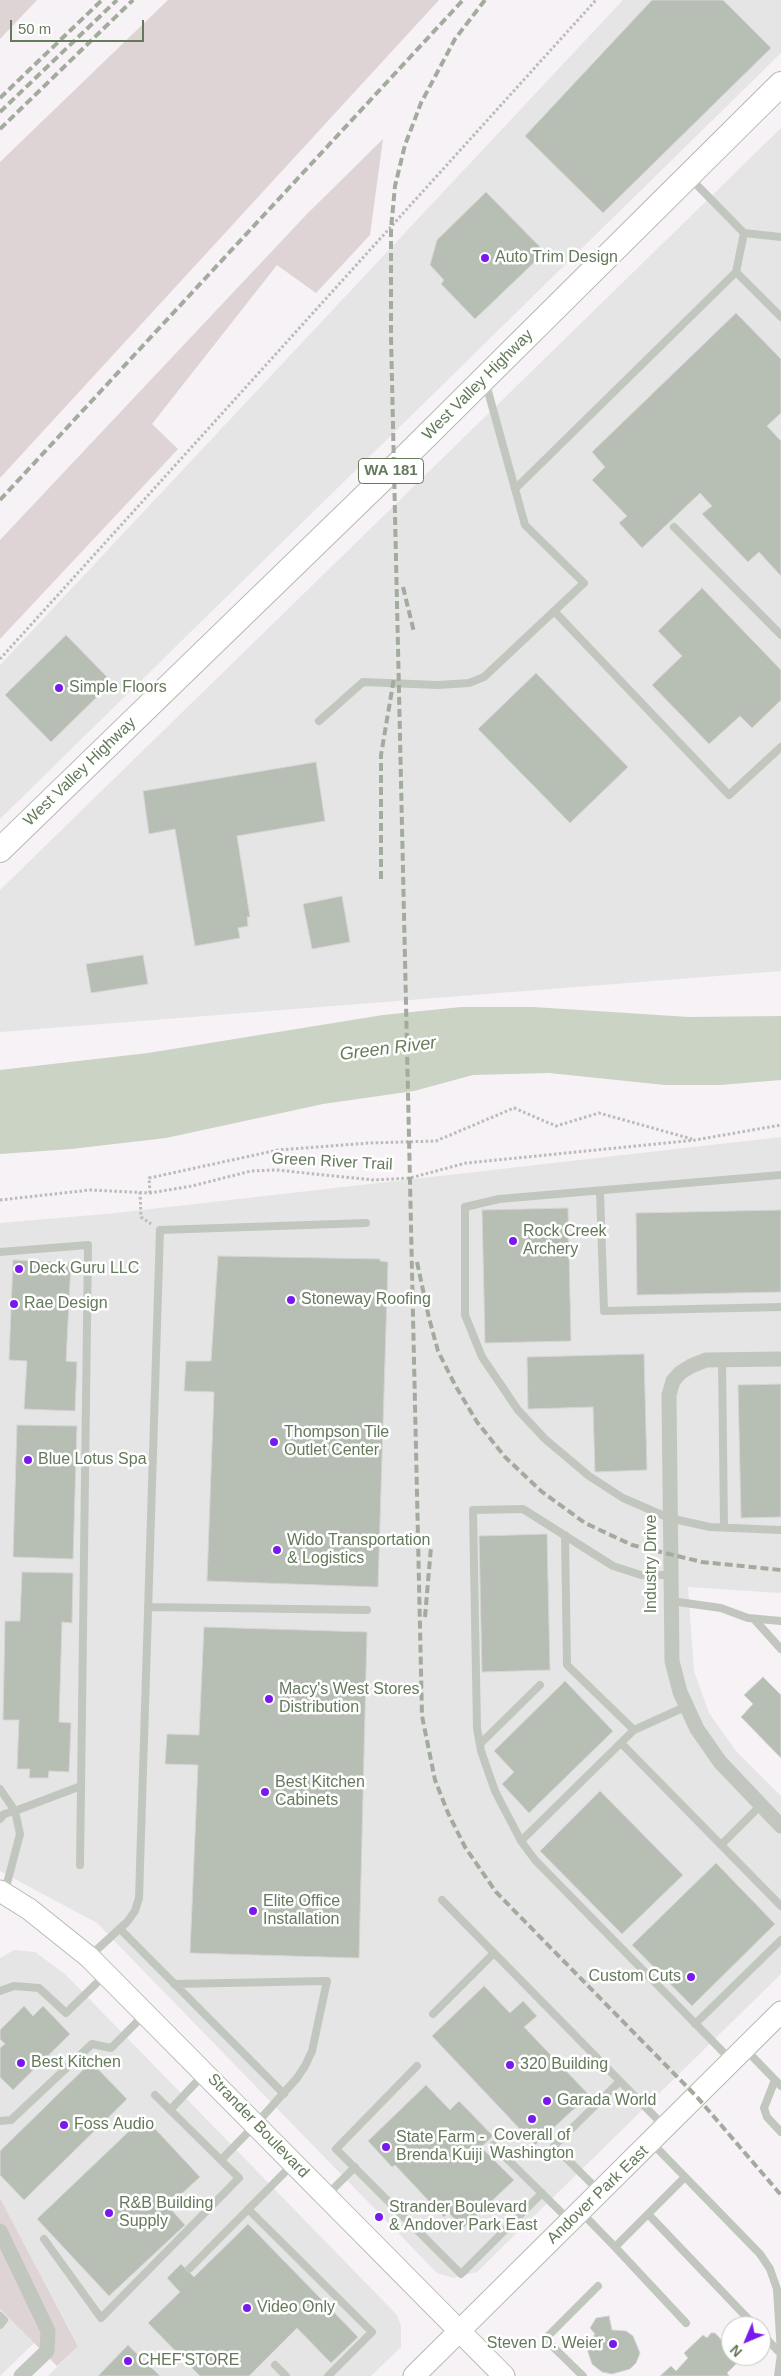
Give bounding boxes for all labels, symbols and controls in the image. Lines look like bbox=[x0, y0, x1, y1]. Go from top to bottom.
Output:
scale bar bbox=[12, 10, 146, 42]
text: 50 m bbox=[18, 20, 51, 37]
place label: Auto Trim Design bbox=[495, 248, 618, 268]
marker: Auto Trim Design bbox=[479, 252, 491, 264]
street label: West Valley Highway bbox=[419, 326, 537, 444]
road number: WA 181 bbox=[358, 458, 424, 484]
place label: Simple Floors bbox=[69, 678, 167, 698]
marker: Simple Floors bbox=[53, 682, 65, 694]
street label: West Valley Highway bbox=[20, 713, 140, 831]
water label: Green River bbox=[339, 1032, 437, 1066]
street label: Green River Trail bbox=[271, 1149, 393, 1175]
place label: Rock Creek Archery bbox=[523, 1222, 607, 1260]
marker: Rock Creek Archery bbox=[507, 1235, 519, 1247]
place label: Deck Guru LLC bbox=[29, 1259, 139, 1279]
marker: Deck Guru LLC bbox=[13, 1263, 25, 1275]
place label: Stoneway Roofing bbox=[301, 1290, 431, 1310]
place label: Rae Design bbox=[24, 1294, 108, 1314]
marker: Stoneway Roofing bbox=[285, 1294, 297, 1306]
marker: Rae Design bbox=[8, 1298, 20, 1310]
place label: Thompson Tile Outlet Center bbox=[284, 1423, 389, 1461]
marker: Thompson Tile Outlet Center bbox=[268, 1436, 280, 1448]
place label: Blue Lotus Spa bbox=[38, 1450, 147, 1470]
marker: Blue Lotus Spa bbox=[22, 1454, 34, 1466]
street label: Industry Drive bbox=[642, 1515, 662, 1613]
place label: Wido Transportation & Logistics bbox=[287, 1531, 430, 1569]
marker: Wido Transportation & Logistics bbox=[271, 1544, 283, 1556]
place label: Macy's West Stores Distribution bbox=[279, 1680, 420, 1718]
marker: Macy's West Stores Distribution bbox=[263, 1693, 275, 1705]
place label: Best Kitchen Cabinets bbox=[275, 1773, 365, 1811]
marker: Best Kitchen Cabinets bbox=[259, 1786, 271, 1798]
place label: Elite Office Installation bbox=[263, 1892, 340, 1930]
marker: Elite Office Installation bbox=[247, 1905, 259, 1917]
place label: Custom Cuts bbox=[589, 1967, 681, 1987]
marker: Custom Cuts bbox=[685, 1971, 697, 1983]
place label: Best Kitchen bbox=[31, 2053, 121, 2073]
place label: 320 Building bbox=[520, 2055, 608, 2075]
marker: Best Kitchen bbox=[15, 2057, 27, 2069]
marker: 320 Building bbox=[504, 2059, 516, 2071]
street label: Strander Boulevard bbox=[203, 2070, 313, 2182]
place label: Garada World bbox=[557, 2091, 656, 2111]
marker: Garada World bbox=[541, 2095, 553, 2107]
marker: Coverall of Washington bbox=[526, 2113, 538, 2125]
place label: Foss Audio bbox=[74, 2115, 154, 2135]
marker: Foss Audio bbox=[58, 2119, 70, 2131]
place label: Coverall of Washington bbox=[490, 2126, 574, 2164]
place label: State Farm - Brenda Kuiji bbox=[396, 2128, 485, 2166]
marker: State Farm - Brenda Kuiji bbox=[380, 2141, 392, 2153]
street label: Andover Park East bbox=[543, 2142, 653, 2248]
place label: R&B Building Supply bbox=[119, 2194, 213, 2232]
place label: Strander Boulevard & Andover Park East bbox=[389, 2198, 538, 2236]
marker: R&B Building Supply bbox=[103, 2207, 115, 2219]
marker: Strander Boulevard & Andover Park East bbox=[373, 2211, 385, 2223]
place label: Video Only bbox=[257, 2298, 335, 2318]
marker: Video Only bbox=[241, 2302, 253, 2314]
north arrow bbox=[721, 2316, 771, 2366]
place label: Steven D. Weier bbox=[487, 2334, 603, 2354]
marker: Steven D. Weier bbox=[607, 2338, 619, 2350]
text: N bbox=[727, 2342, 745, 2360]
place label: CHEF'STORE bbox=[138, 2351, 239, 2371]
marker: CHEF'STORE bbox=[122, 2355, 134, 2367]

